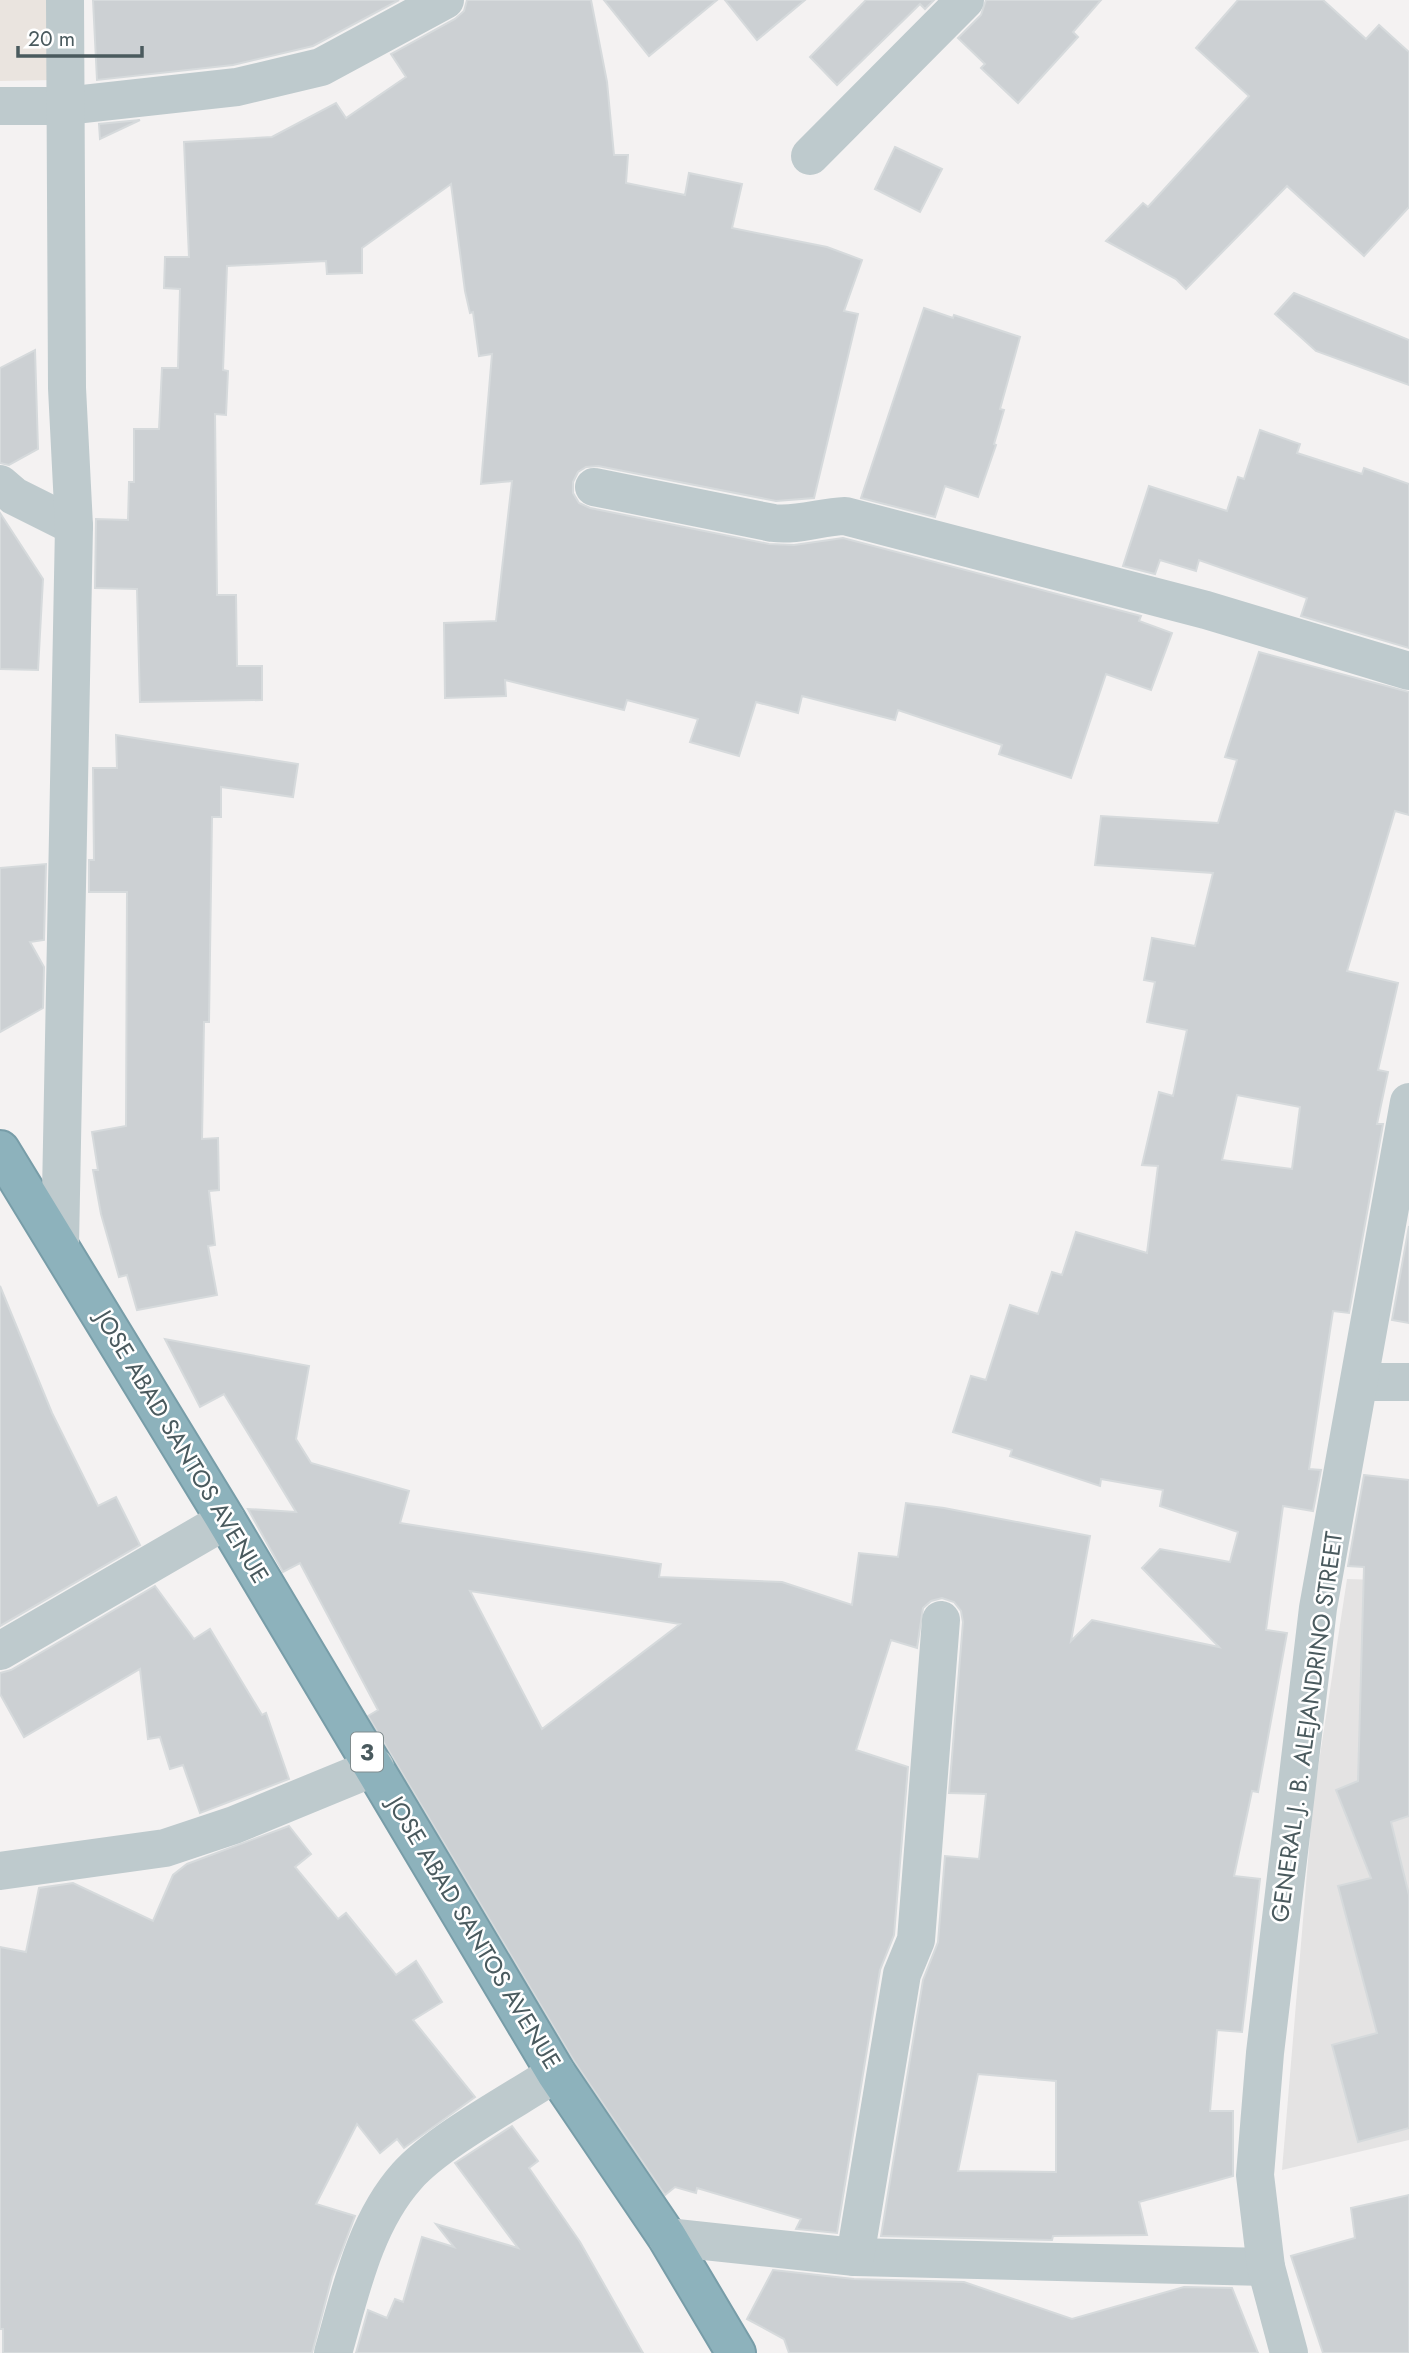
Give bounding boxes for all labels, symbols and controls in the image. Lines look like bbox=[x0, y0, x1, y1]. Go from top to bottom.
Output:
scale bar bbox=[18, 14, 142, 58]
text: 20 m bbox=[28, 24, 75, 54]
street label: JOSE ABAD SANTOS AVENUE bbox=[85, 1301, 278, 1590]
street label: GENERAL J. B. ALEJANDRINO STREET bbox=[1262, 1529, 1351, 1925]
road number: 3 bbox=[351, 1732, 383, 1772]
street label: JOSE ABAD SANTOS AVENUE bbox=[377, 1787, 570, 2076]

